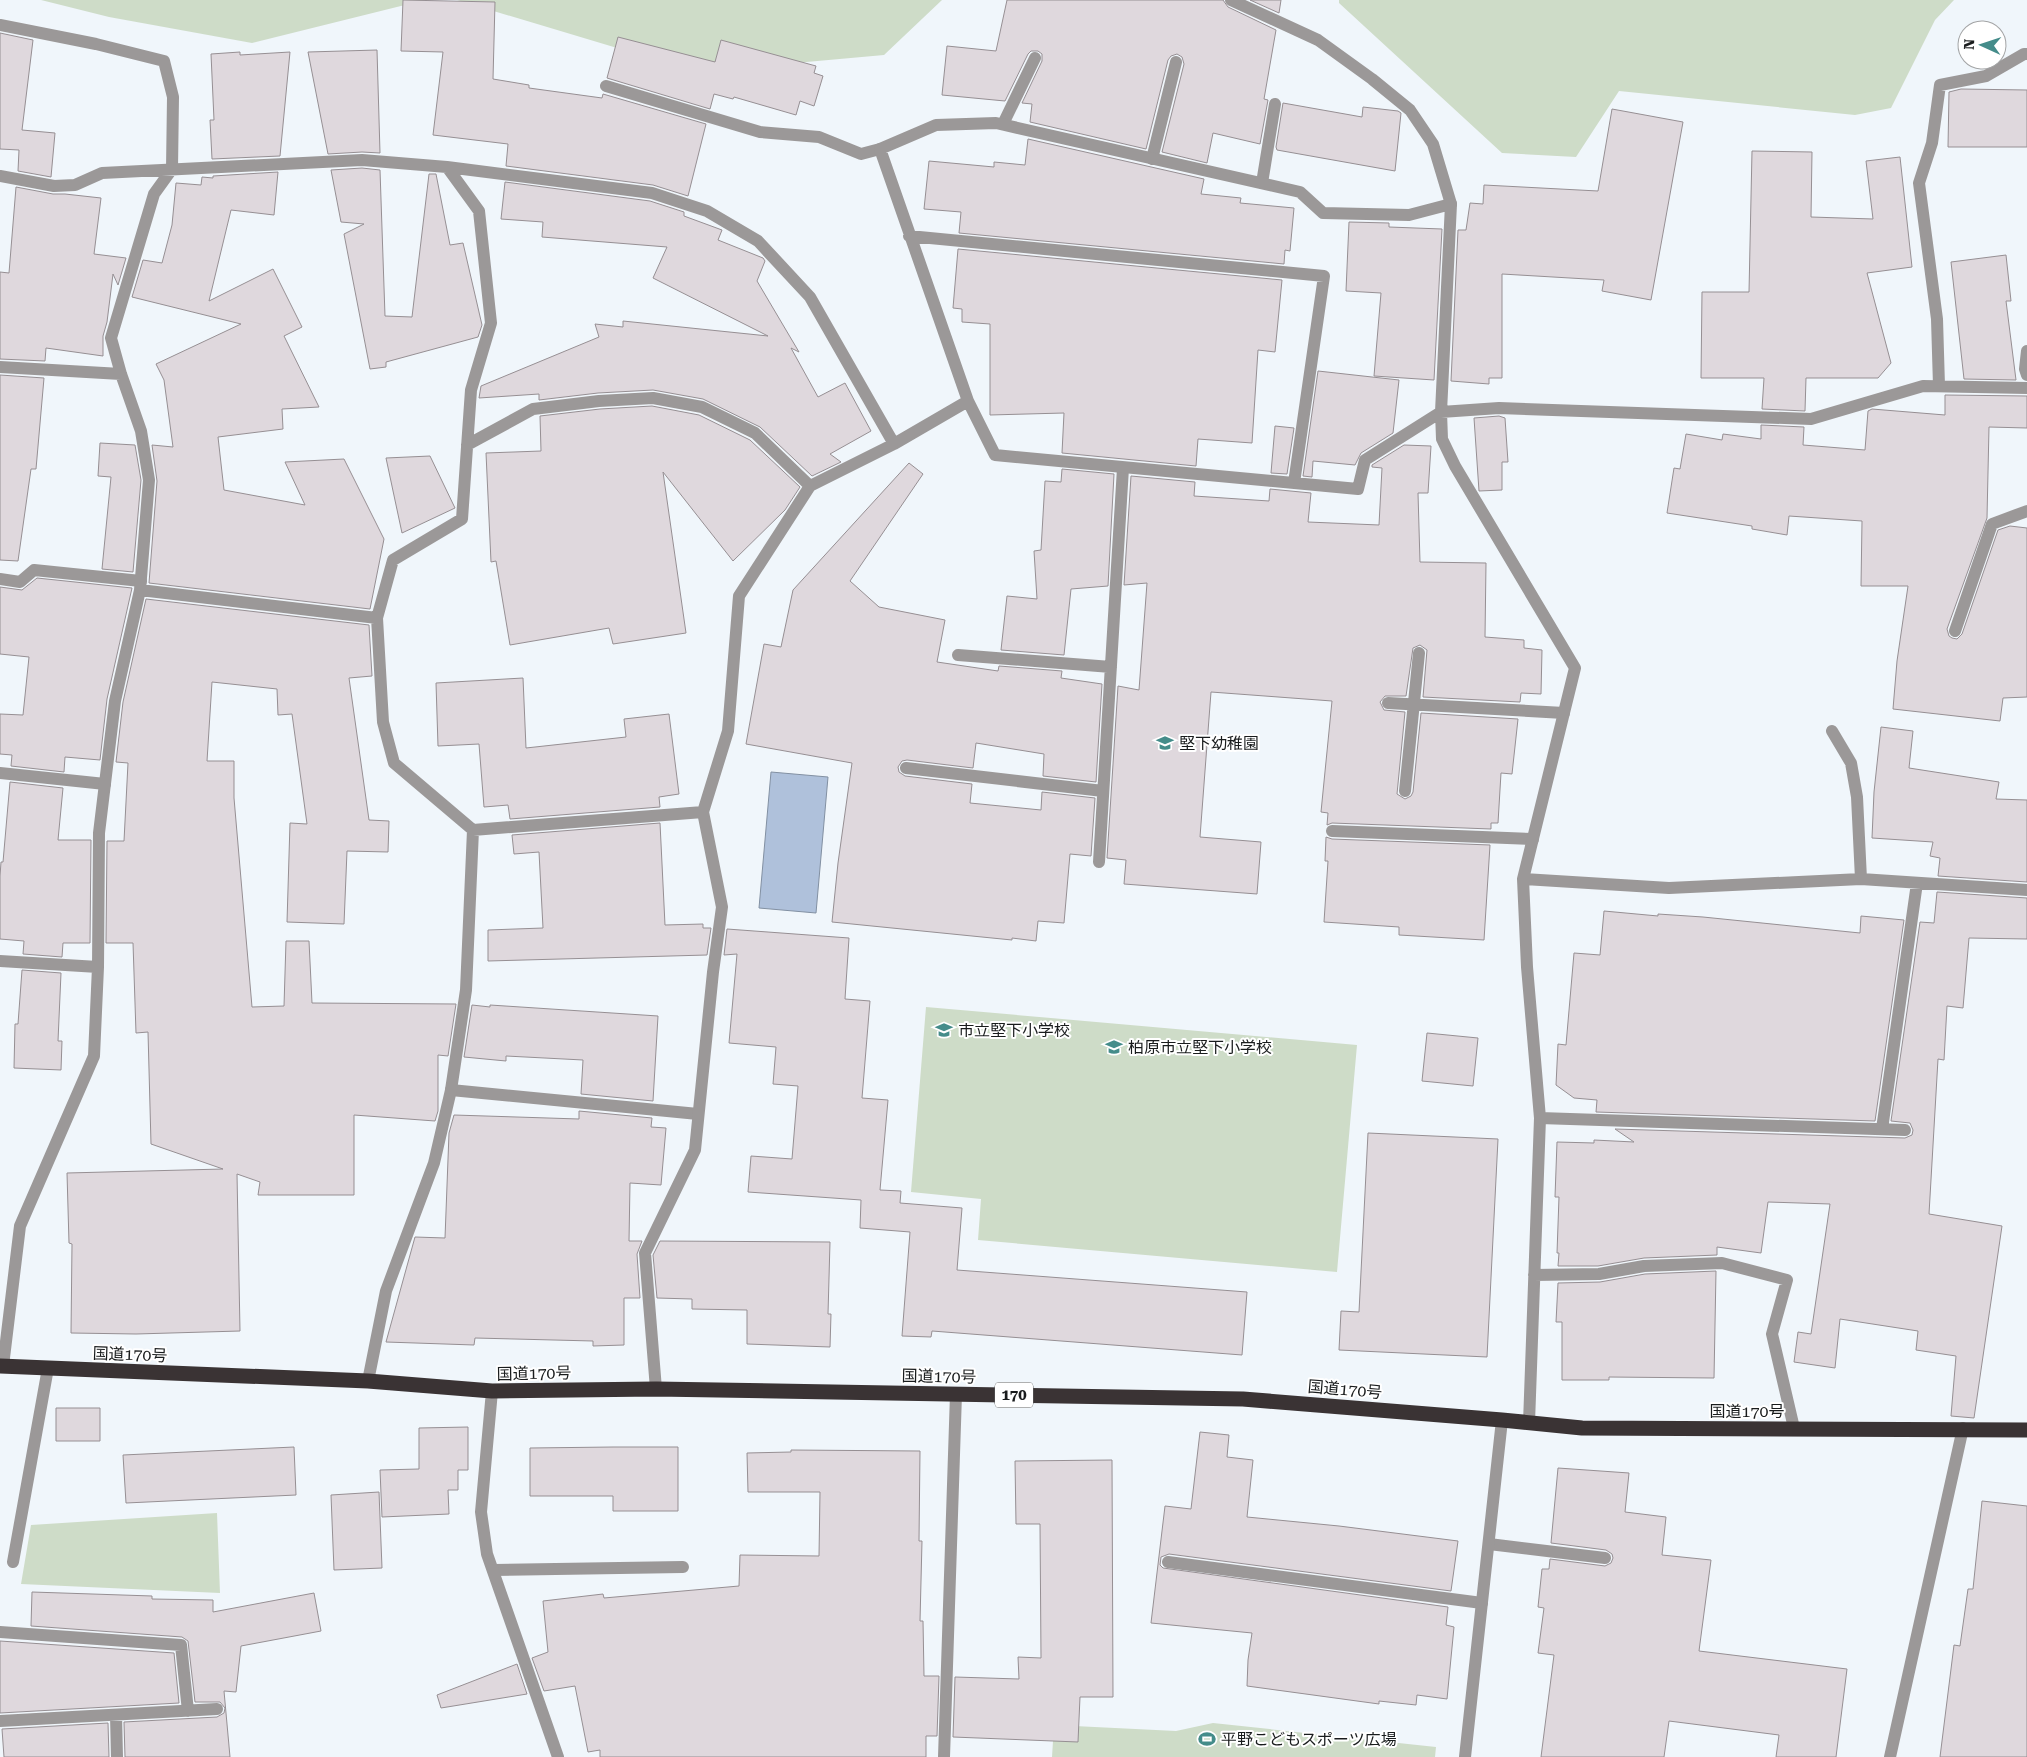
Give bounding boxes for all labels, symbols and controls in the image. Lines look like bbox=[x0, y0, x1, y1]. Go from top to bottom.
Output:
north arrow bbox=[1957, 20, 2007, 70]
text: N bbox=[1961, 38, 1977, 50]
school or university icon: 堅下幼稚園 bbox=[1155, 733, 1175, 753]
place label: 堅下幼稚園 bbox=[1179, 734, 1259, 753]
school or university icon: 市立堅下小学校 bbox=[934, 1020, 954, 1040]
place label: 市立堅下小学校 bbox=[958, 1021, 1070, 1040]
school or university icon: 柏原市立堅下小学校 bbox=[1104, 1037, 1124, 1057]
place label: 柏原市立堅下小学校 bbox=[1128, 1038, 1272, 1057]
street label: 国道170号 bbox=[92, 1344, 168, 1365]
street label: 国道170号 bbox=[496, 1363, 572, 1384]
street label: 国道170号 bbox=[901, 1366, 977, 1387]
street label: 国道170号 bbox=[1307, 1377, 1383, 1402]
road number: 170 bbox=[995, 1382, 1033, 1408]
street label: 国道170号 bbox=[1710, 1402, 1784, 1421]
sports icon: 平野こどもスポーツ広場 bbox=[1197, 1729, 1217, 1749]
place label: 平野こどもスポーツ広場 bbox=[1221, 1730, 1397, 1749]

